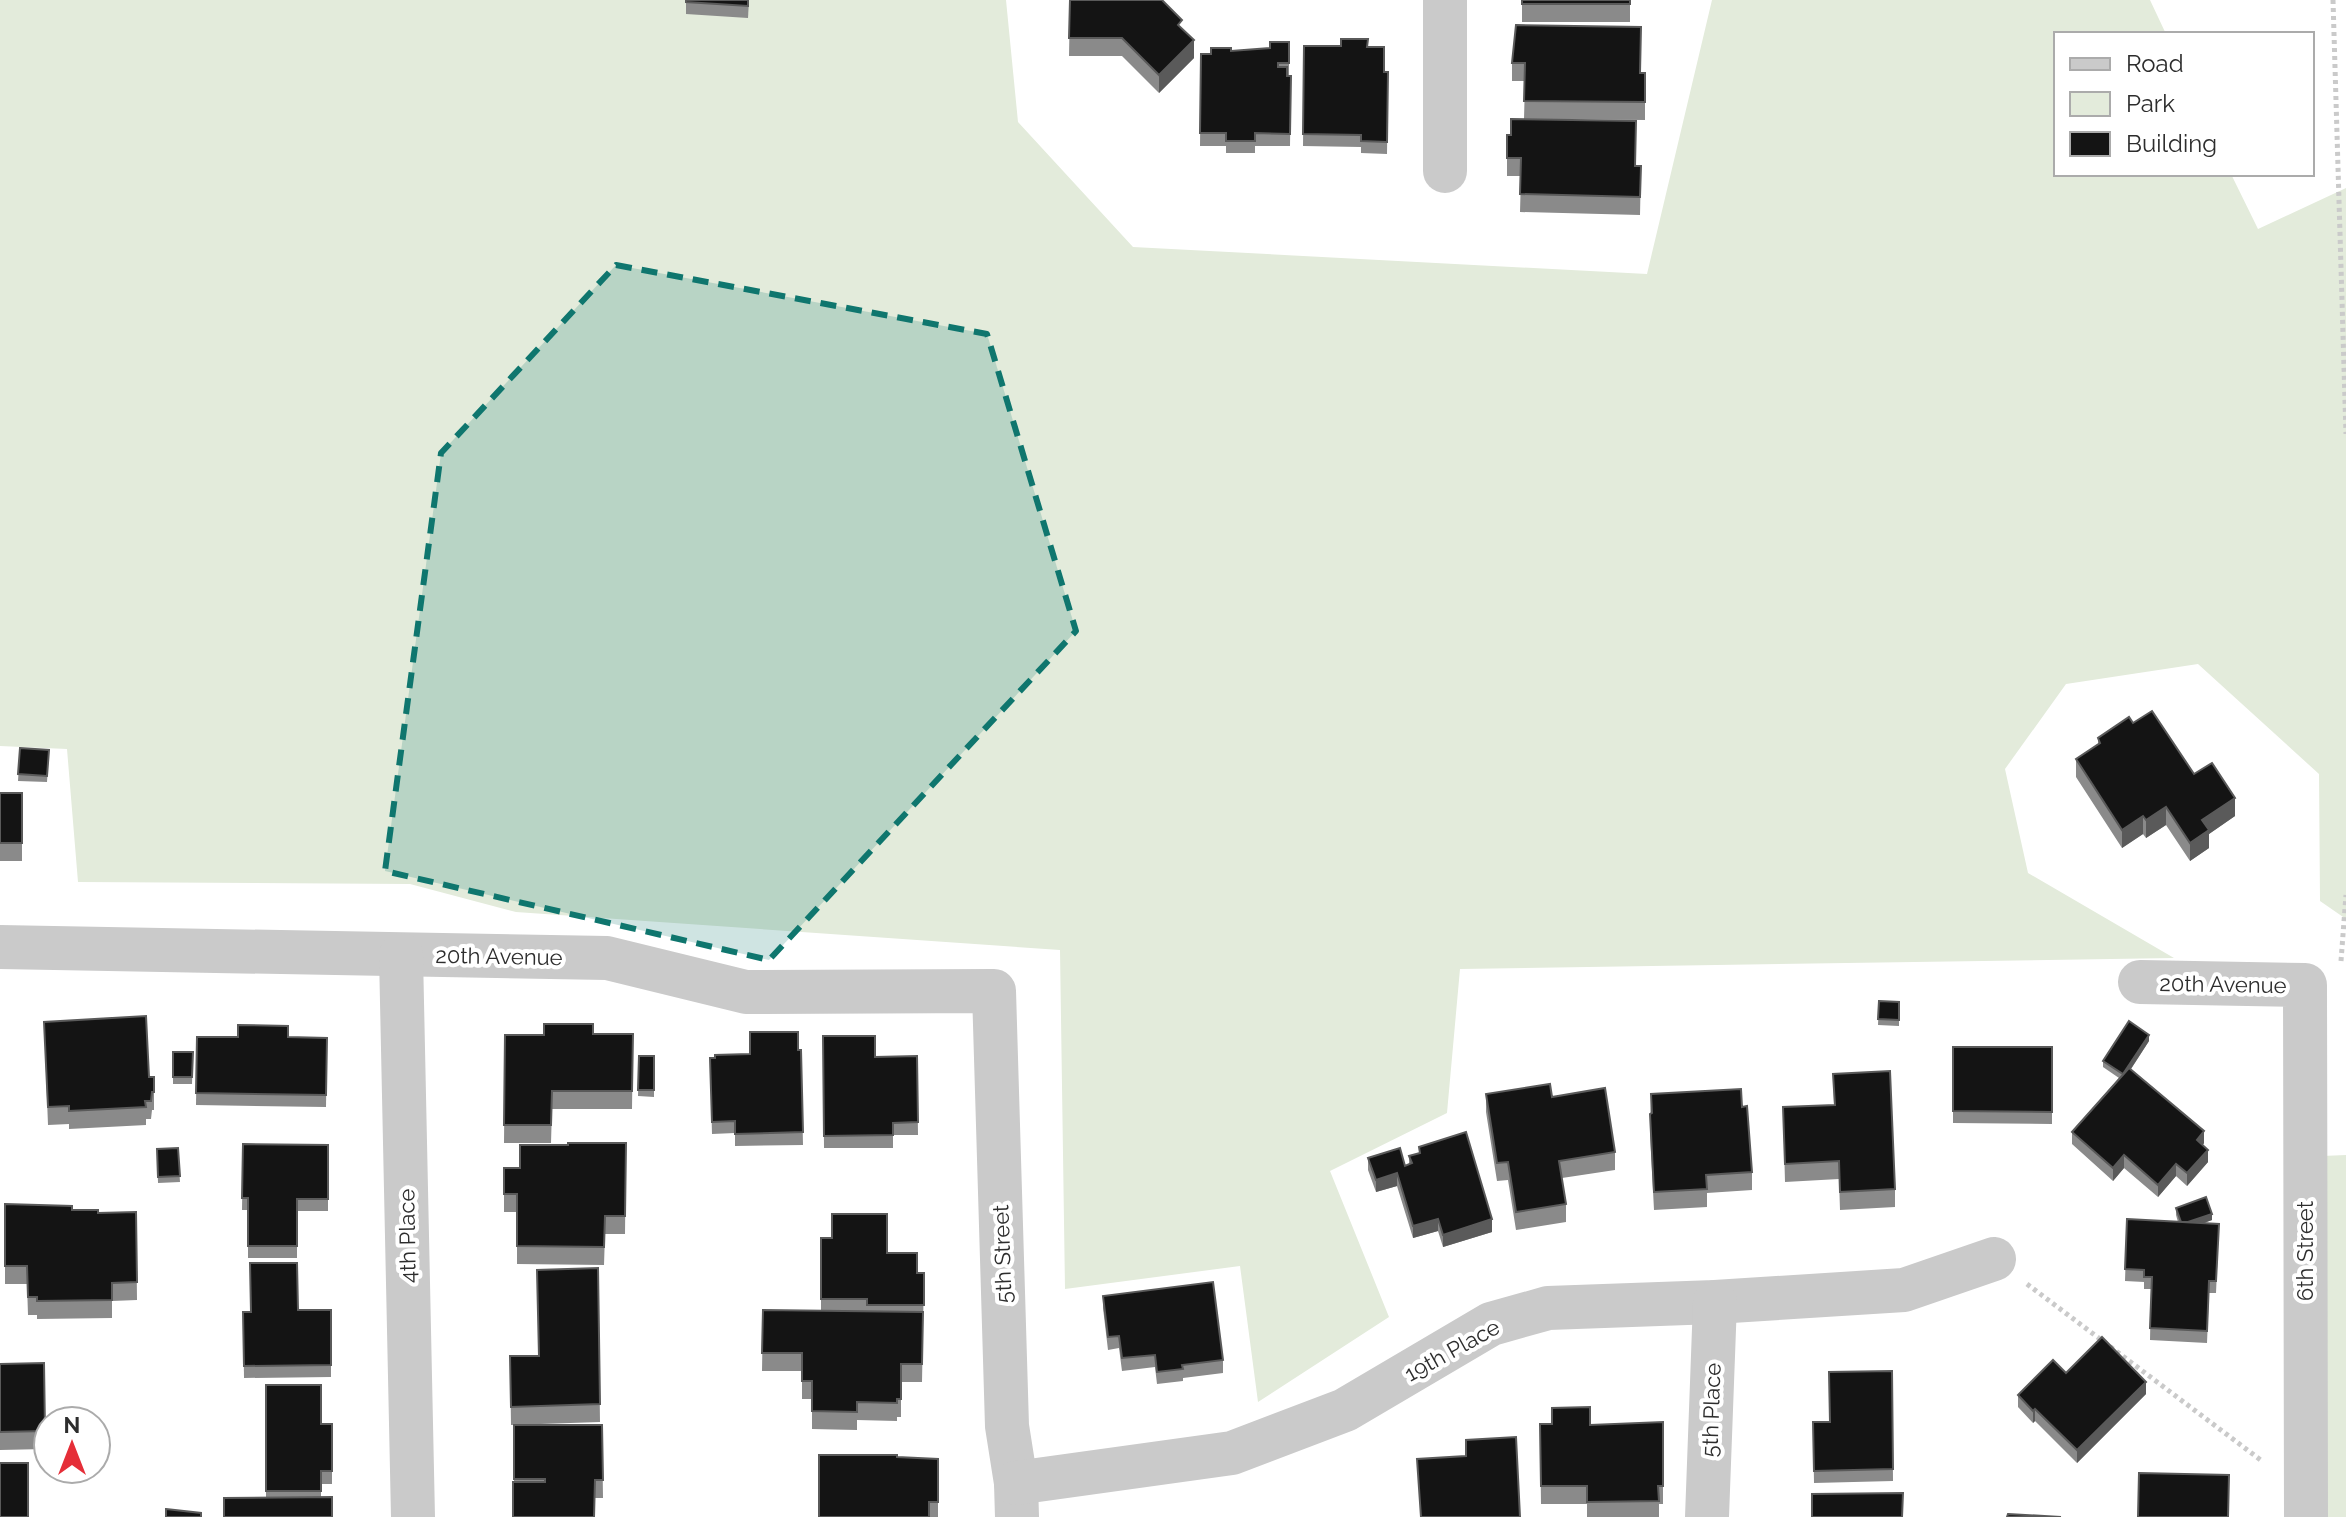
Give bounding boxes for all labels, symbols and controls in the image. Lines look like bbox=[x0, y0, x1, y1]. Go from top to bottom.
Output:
legend bbox=[2054, 32, 2314, 176]
text: Road bbox=[2126, 49, 2184, 78]
text: Park bbox=[2126, 89, 2175, 118]
text: Building bbox=[2126, 129, 2217, 158]
street label: 20th Avenue bbox=[435, 942, 563, 970]
street label: 20th Avenue bbox=[2159, 970, 2287, 998]
street label: 4th Place bbox=[393, 1189, 421, 1283]
street label: 6th Street bbox=[2292, 1200, 2318, 1301]
street label: 5th Street bbox=[987, 1204, 1017, 1304]
street label: 19th Place bbox=[1400, 1313, 1504, 1387]
street label: 5th Place bbox=[1696, 1362, 1726, 1458]
north arrow bbox=[32, 1405, 112, 1485]
text: N bbox=[64, 1412, 80, 1438]

